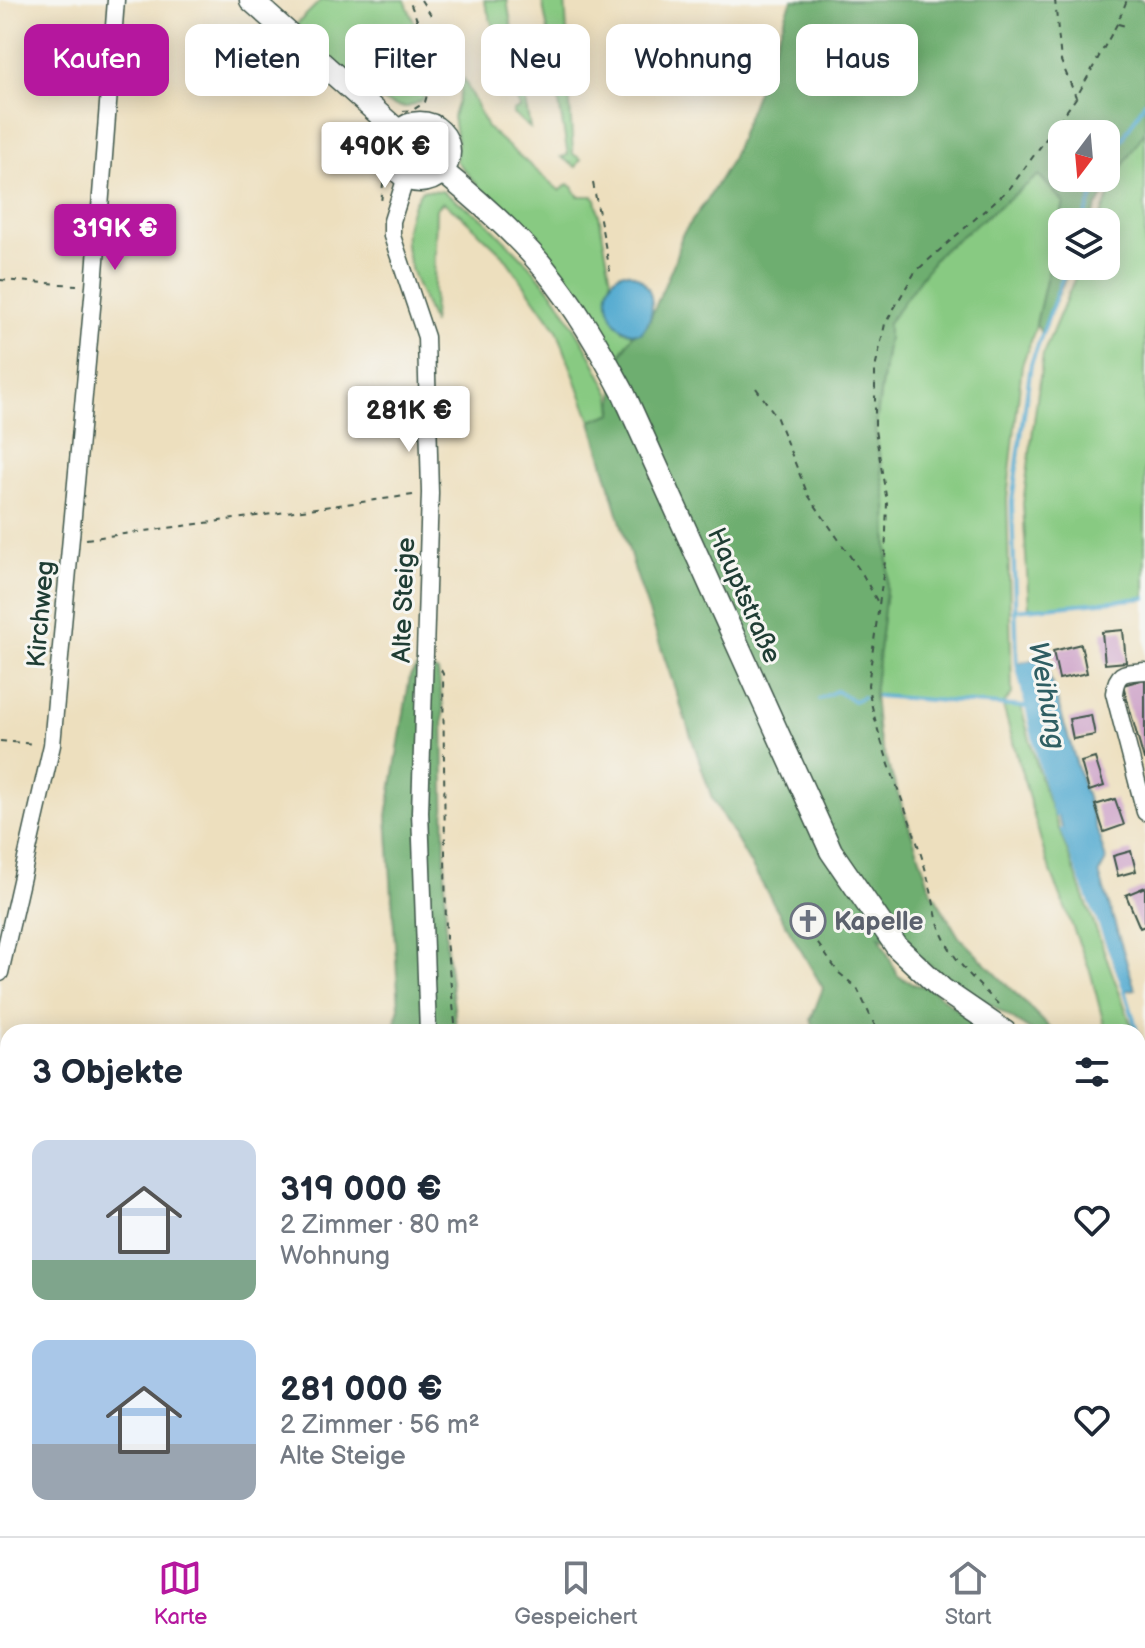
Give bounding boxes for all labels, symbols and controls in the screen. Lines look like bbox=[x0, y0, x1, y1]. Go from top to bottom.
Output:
chip: Kaufen bbox=[24, 24, 169, 96]
chip: Mieten bbox=[185, 24, 329, 96]
chip: Filter bbox=[345, 24, 465, 96]
chip: Neu bbox=[481, 24, 590, 96]
chip: Wohnung bbox=[606, 24, 780, 96]
chip: Haus bbox=[796, 24, 918, 96]
north arrow bbox=[1048, 120, 1120, 192]
map controls bbox=[1048, 120, 1120, 280]
pin: 490K € bbox=[320, 122, 450, 190]
text: 490K € bbox=[339, 132, 431, 163]
pin: 319K € bbox=[50, 204, 180, 272]
button: layers bbox=[1048, 208, 1120, 280]
text: 319K € bbox=[72, 214, 158, 245]
pin: 281K € bbox=[344, 386, 474, 454]
text: 281K € bbox=[366, 396, 452, 427]
street label: Hauptstraße bbox=[700, 523, 787, 668]
street label: Alte Steige bbox=[387, 537, 422, 663]
street label: Kirchweg bbox=[21, 559, 62, 669]
water label: Weihung bbox=[1021, 639, 1072, 752]
church icon: Kapelle bbox=[789, 902, 827, 940]
place label: Kapelle bbox=[834, 907, 923, 938]
icon: filters bbox=[1070, 1050, 1114, 1094]
text: 3 Objekte bbox=[32, 1052, 183, 1093]
text: 319 000 € bbox=[280, 1169, 442, 1210]
icon: home bbox=[96, 1172, 192, 1268]
icon: heart bbox=[1070, 1198, 1114, 1242]
text: 2 Zimmer · 80 m² bbox=[280, 1210, 479, 1241]
text: Wohnung bbox=[280, 1241, 390, 1272]
text: 281 000 € bbox=[280, 1369, 443, 1410]
icon: home bbox=[96, 1372, 192, 1468]
icon: heart bbox=[1070, 1398, 1114, 1442]
text: 2 Zimmer · 56 m² bbox=[280, 1410, 480, 1441]
text: Alte Steige bbox=[280, 1441, 406, 1472]
tab: Karte bbox=[154, 1556, 207, 1631]
tab: Gespeichert bbox=[514, 1556, 638, 1631]
tab: Start bbox=[945, 1556, 991, 1631]

